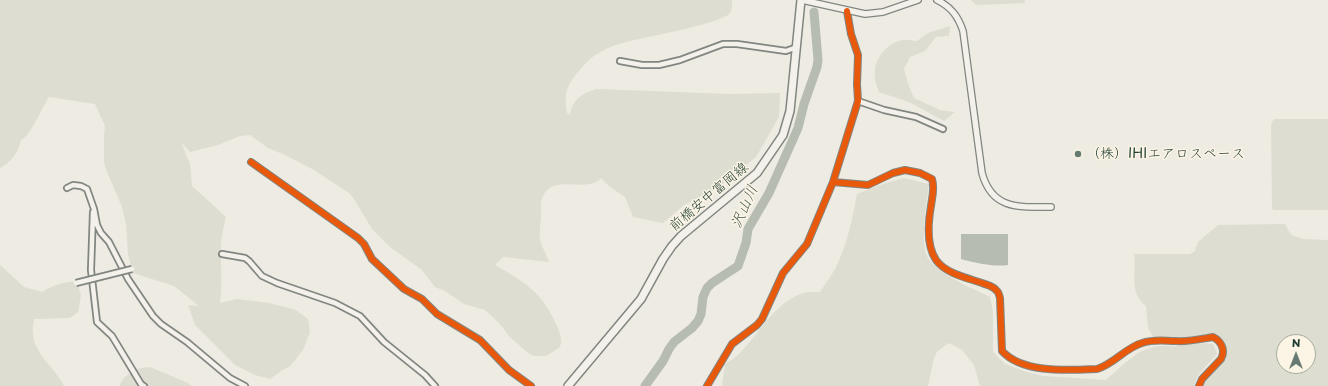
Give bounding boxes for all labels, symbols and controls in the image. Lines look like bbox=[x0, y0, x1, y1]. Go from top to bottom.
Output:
place label: （株）IHIエアロスペース bbox=[1086, 146, 1245, 162]
marker: （株）IHIエアロスペース bbox=[1073, 149, 1083, 159]
street label: 前橋安中富岡線 bbox=[666, 159, 752, 235]
water label: 沢山川 bbox=[728, 183, 762, 231]
north arrow bbox=[1276, 334, 1316, 374]
text: N bbox=[1292, 334, 1300, 351]

